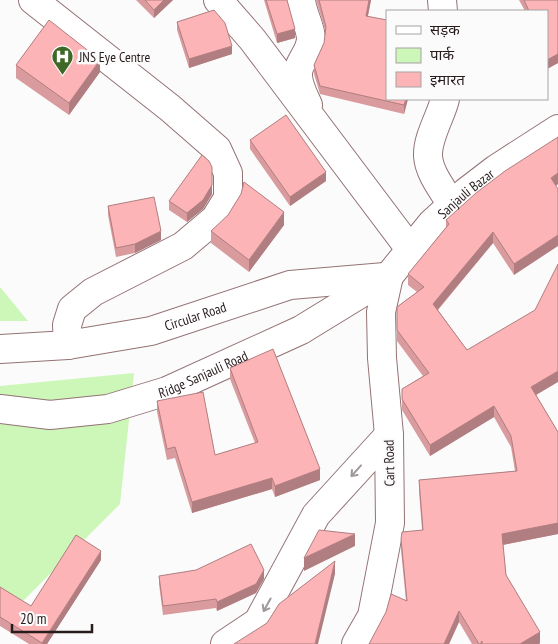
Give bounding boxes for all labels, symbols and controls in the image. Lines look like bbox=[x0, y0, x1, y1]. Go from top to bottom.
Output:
legend bbox=[386, 10, 548, 100]
text: सड़क bbox=[430, 20, 460, 39]
hospital icon: JNS Eye Centre bbox=[51, 45, 75, 76]
text: पार्क bbox=[430, 45, 454, 64]
place label: JNS Eye Centre bbox=[78, 48, 151, 66]
text: इमारत bbox=[430, 70, 465, 89]
street label: Sanjauli Bazar bbox=[434, 165, 498, 222]
street label: Circular Road bbox=[162, 298, 229, 335]
street label: Ridge Sanjauli Road bbox=[156, 346, 251, 402]
street label: Cart Road bbox=[380, 439, 398, 487]
one-way arrow bbox=[350, 464, 362, 477]
one-way arrow bbox=[262, 598, 272, 613]
scale bar bbox=[12, 602, 92, 634]
text: 20 m bbox=[20, 609, 46, 628]

